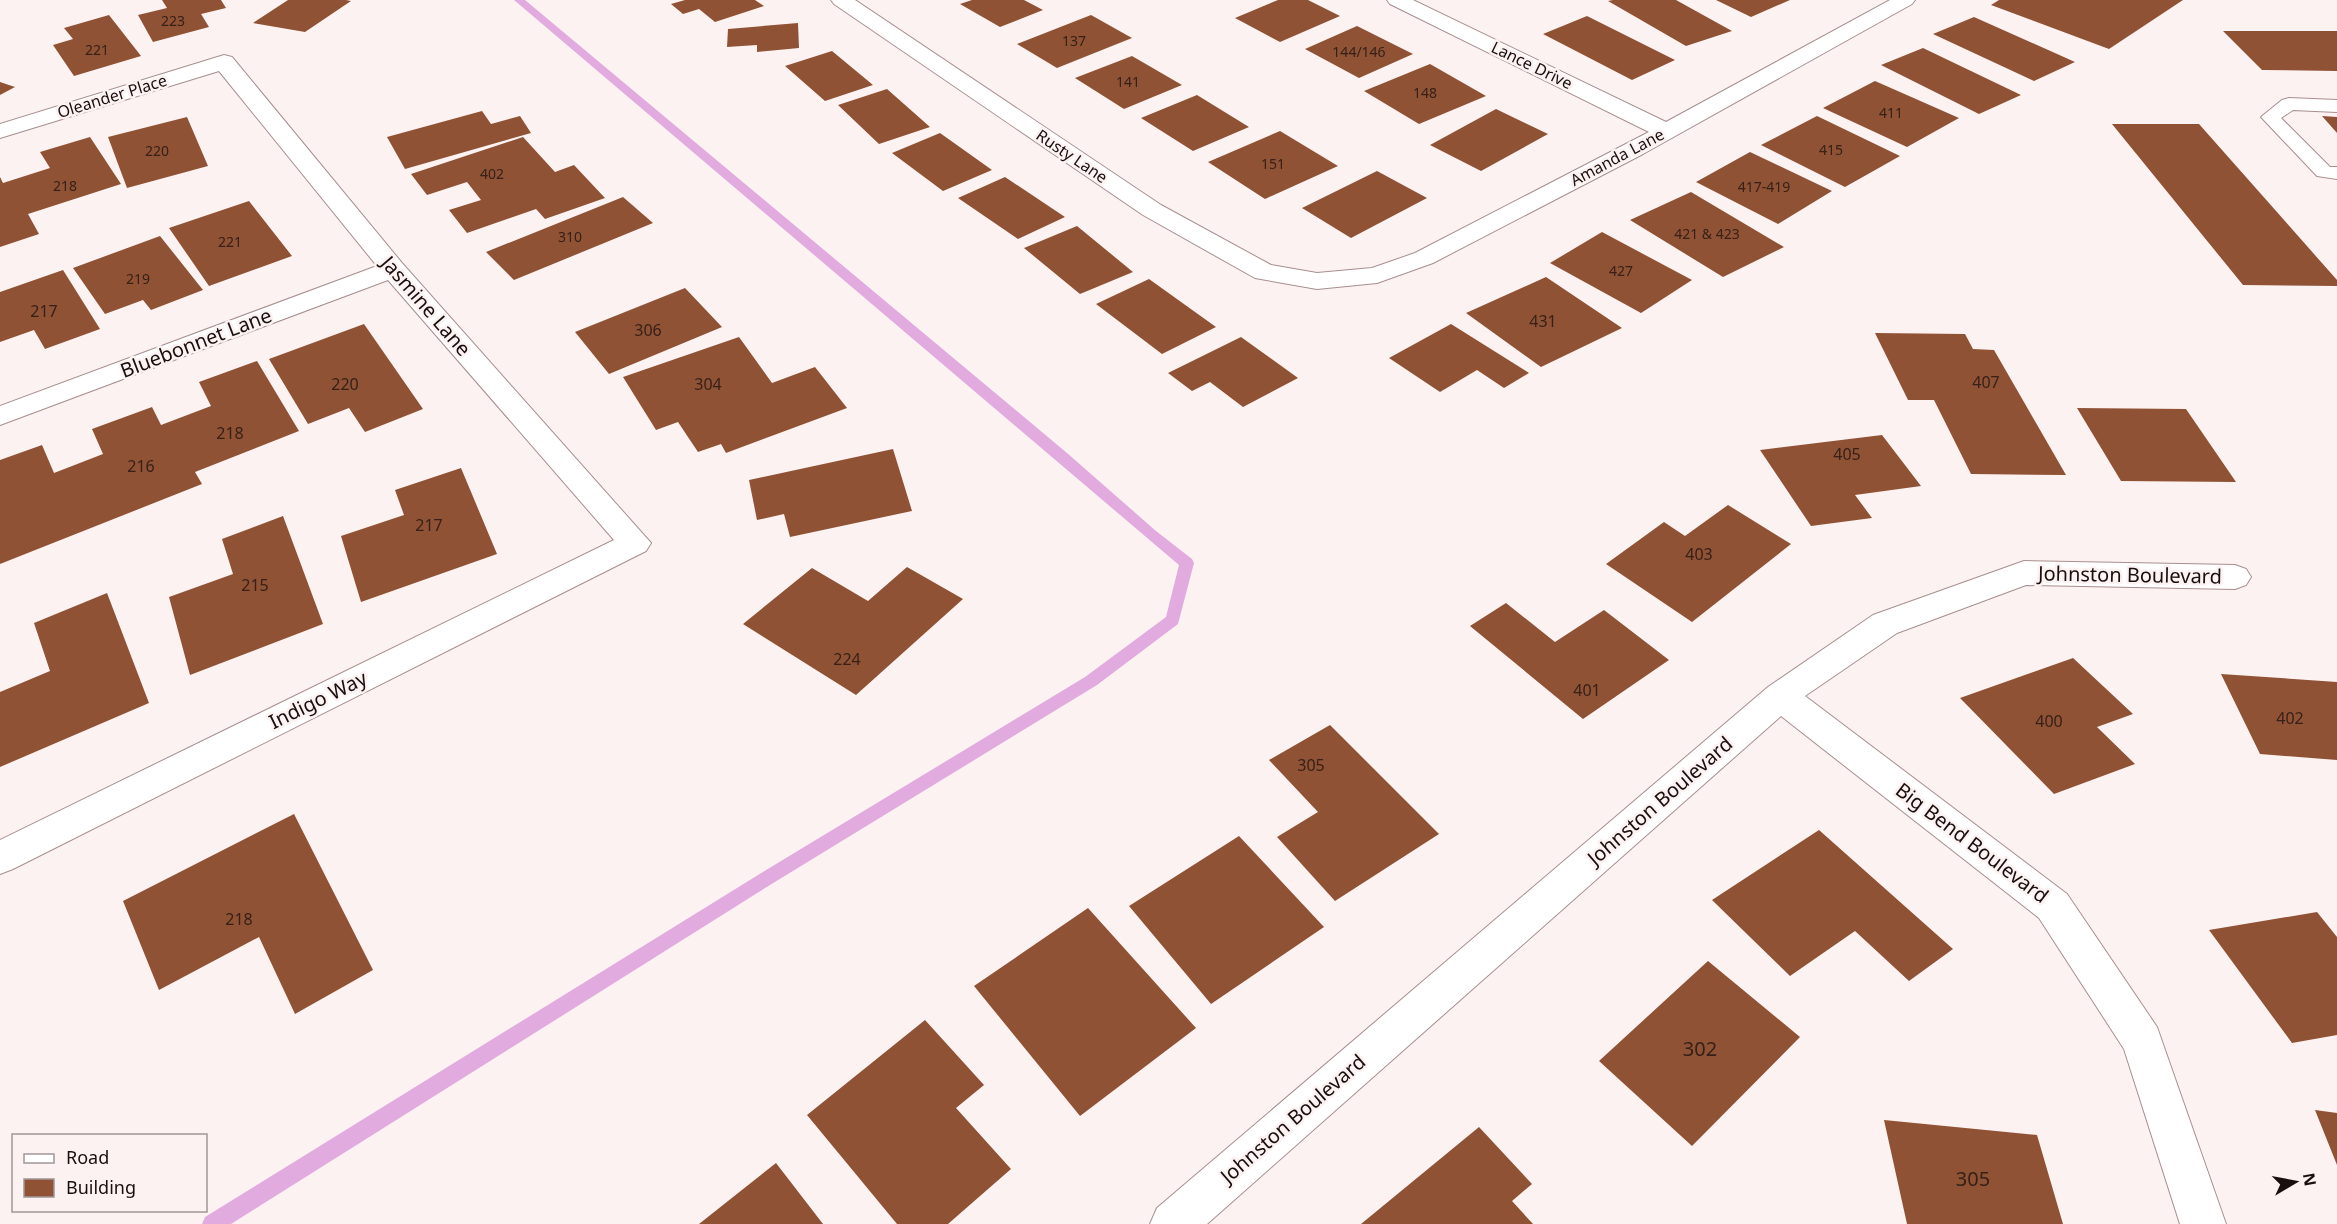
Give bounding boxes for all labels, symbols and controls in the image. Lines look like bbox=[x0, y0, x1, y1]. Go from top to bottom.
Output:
house number: 223 bbox=[161, 11, 185, 30]
house number: 137 bbox=[1062, 31, 1086, 50]
street label: Lance Drive bbox=[1488, 36, 1576, 94]
house number: 221 bbox=[85, 40, 109, 59]
house number: 144/146 bbox=[1332, 42, 1386, 61]
street label: Oleander Place bbox=[54, 69, 170, 123]
house number: 141 bbox=[1116, 72, 1140, 91]
house number: 148 bbox=[1413, 83, 1437, 102]
house number: 411 bbox=[1879, 103, 1903, 122]
street label: Amanda Lane bbox=[1566, 123, 1668, 191]
street label: Rusty Lane bbox=[1032, 124, 1112, 188]
house number: 415 bbox=[1819, 140, 1843, 159]
house number: 220 bbox=[145, 141, 169, 160]
house number: 151 bbox=[1261, 154, 1285, 173]
house number: 402 bbox=[480, 164, 504, 183]
house number: 218 bbox=[53, 176, 77, 195]
house number: 417-419 bbox=[1738, 177, 1790, 196]
house number: 421 & 423 bbox=[1674, 224, 1740, 243]
house number: 310 bbox=[558, 227, 582, 246]
house number: 221 bbox=[218, 232, 242, 251]
street label: Jasmine Lane bbox=[374, 248, 477, 361]
house number: 427 bbox=[1609, 261, 1633, 280]
house number: 219 bbox=[126, 269, 150, 288]
house number: 217 bbox=[30, 300, 58, 322]
street label: Bluebonnet Lane bbox=[116, 301, 275, 384]
house number: 431 bbox=[1529, 310, 1557, 332]
house number: 306 bbox=[634, 319, 662, 341]
house number: 407 bbox=[1972, 371, 2000, 393]
house number: 220 bbox=[331, 373, 359, 395]
house number: 304 bbox=[694, 373, 722, 395]
house number: 218 bbox=[216, 422, 244, 444]
house number: 405 bbox=[1833, 443, 1861, 465]
house number: 216 bbox=[127, 455, 155, 477]
house number: 217 bbox=[415, 514, 443, 536]
house number: 403 bbox=[1685, 543, 1713, 565]
street label: Johnston Boulevard bbox=[2036, 559, 2222, 590]
house number: 215 bbox=[241, 574, 269, 596]
house number: 224 bbox=[833, 648, 861, 670]
street label: Indigo Way bbox=[264, 664, 372, 735]
house number: 401 bbox=[1573, 679, 1601, 701]
house number: 402 bbox=[2276, 707, 2304, 729]
house number: 400 bbox=[2035, 710, 2063, 732]
street label: Johnston Boulevard bbox=[1580, 730, 1738, 872]
house number: 305 bbox=[1297, 754, 1325, 776]
street label: Big Bend Boulevard bbox=[1890, 776, 2054, 909]
house number: 218 bbox=[225, 908, 253, 930]
house number: 302 bbox=[1683, 1035, 1717, 1062]
street label: Johnston Boulevard bbox=[1213, 1048, 1371, 1190]
legend bbox=[12, 1134, 207, 1212]
text: Road bbox=[66, 1145, 109, 1169]
north arrow bbox=[2265, 1152, 2325, 1212]
house number: 305 bbox=[1956, 1165, 1990, 1192]
text: N bbox=[2298, 1171, 2322, 1188]
text: Building bbox=[66, 1175, 136, 1199]

